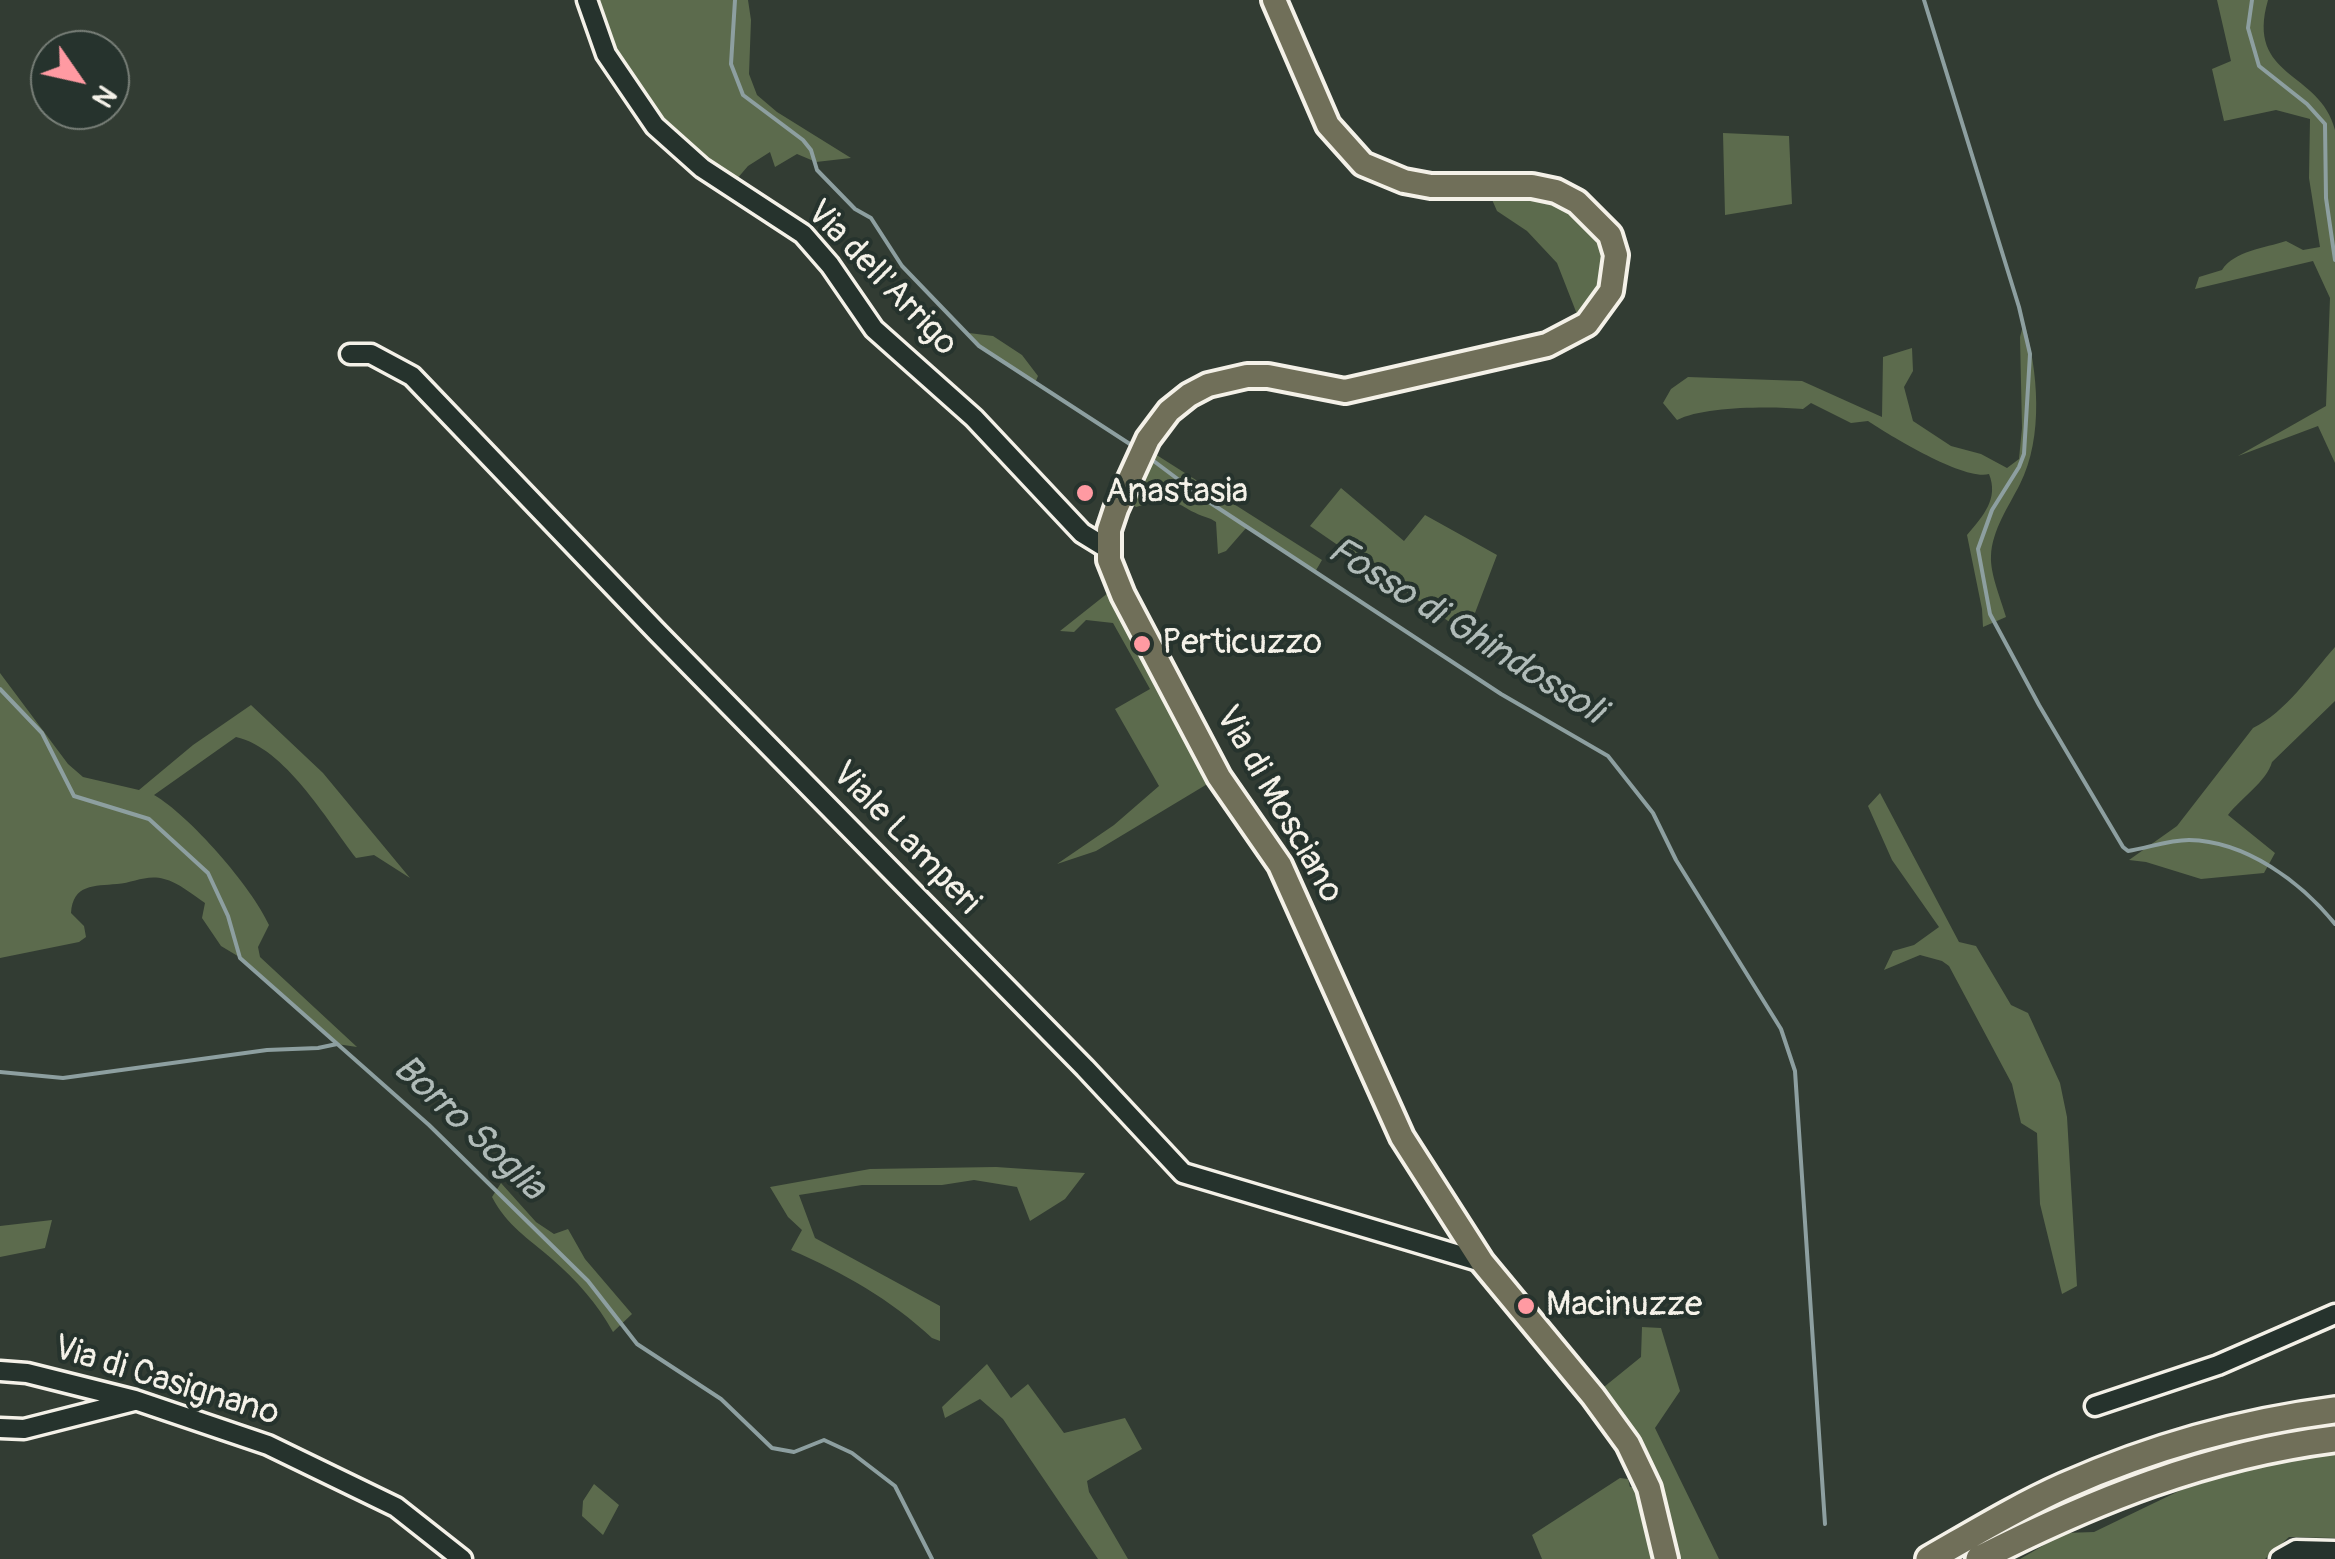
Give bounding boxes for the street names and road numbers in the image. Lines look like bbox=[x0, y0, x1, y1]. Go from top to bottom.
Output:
street label: Via dell'Arrigo bbox=[797, 193, 965, 365]
street label: Via di Mosciano bbox=[1205, 699, 1351, 911]
street label: Viale Lamperi bbox=[822, 754, 988, 924]
street label: Via di Casignano bbox=[48, 1328, 284, 1436]

